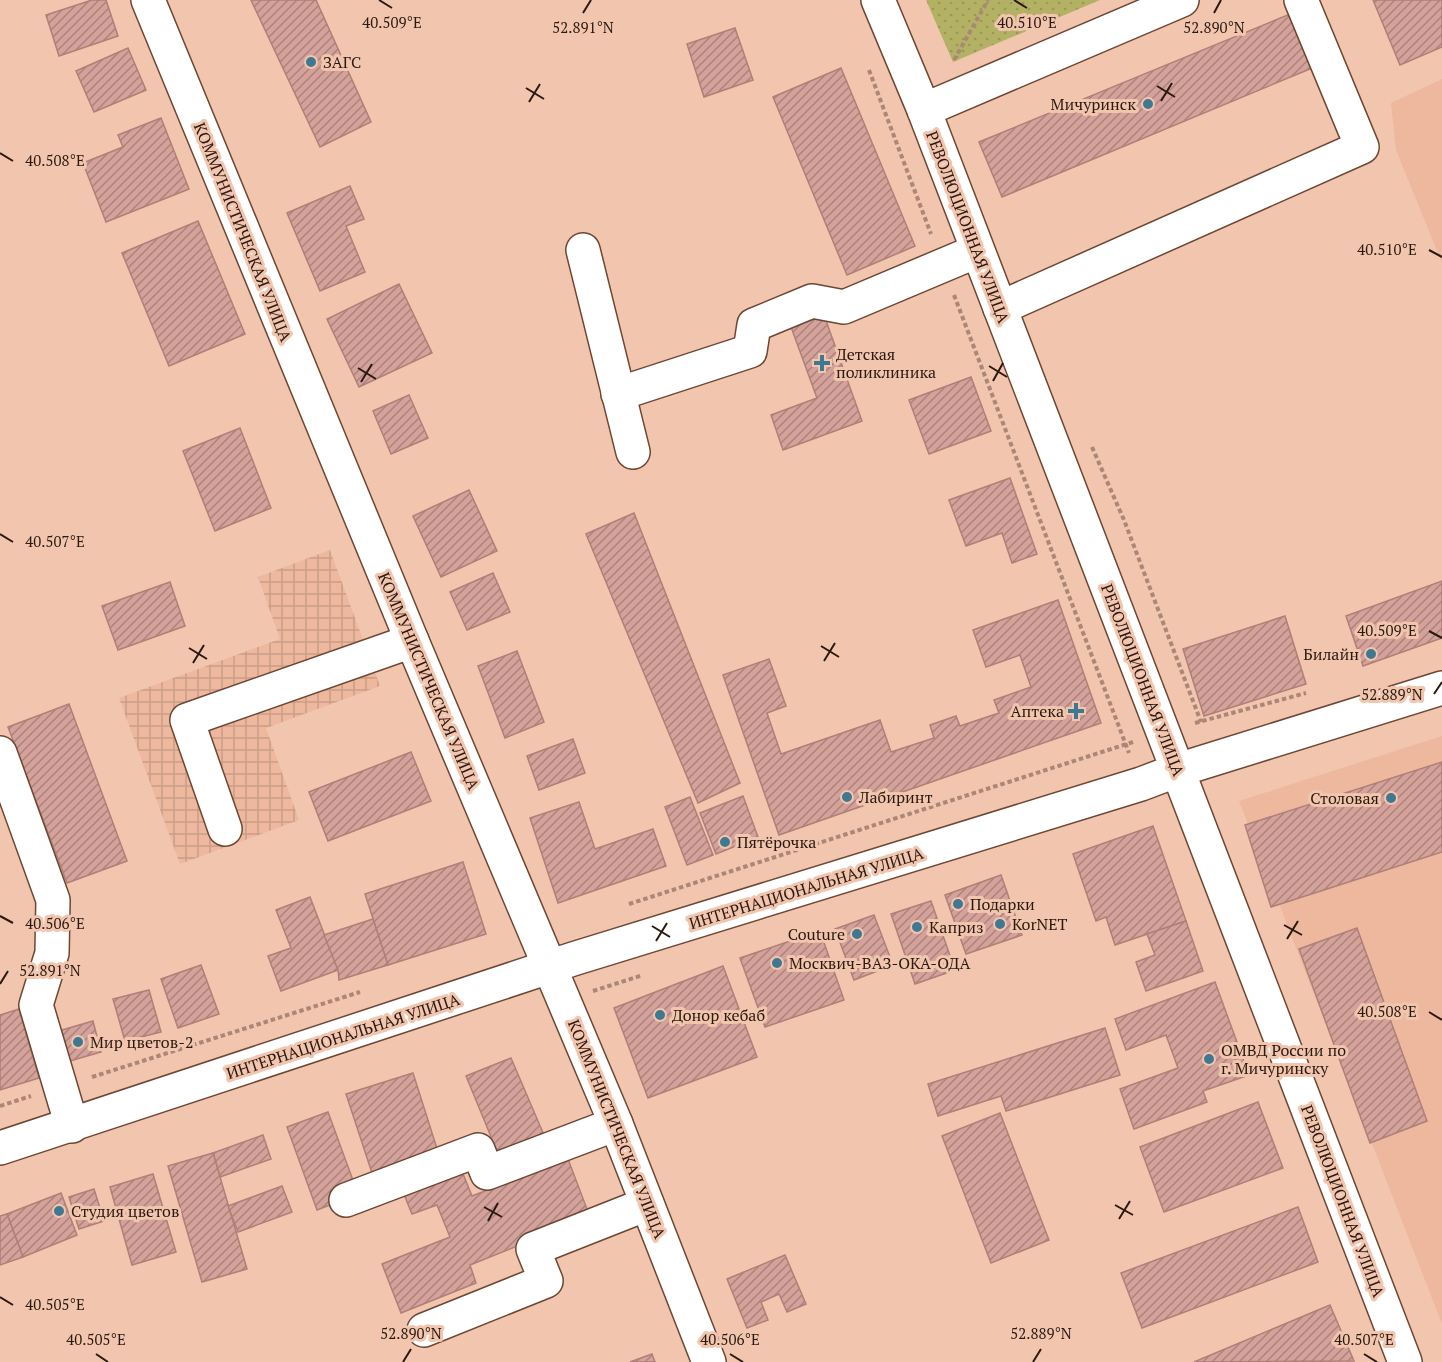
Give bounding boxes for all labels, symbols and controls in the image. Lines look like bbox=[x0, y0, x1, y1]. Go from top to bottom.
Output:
text: 40.509°E bbox=[362, 12, 422, 32]
text: 40.510°E bbox=[997, 12, 1057, 32]
text: 52.891°N bbox=[552, 17, 614, 37]
text: 52.890°N bbox=[1183, 17, 1245, 37]
place label: ЗАГС bbox=[323, 51, 361, 73]
marker: ЗАГС bbox=[304, 55, 318, 69]
place label: Мичуринск bbox=[1051, 93, 1136, 115]
marker: Мичуринск bbox=[1141, 97, 1155, 111]
street label: КОММУНИСТИЧЕСКАЯ УЛИЦА bbox=[189, 119, 297, 345]
street label: РЕВОЛЮЦИОННАЯ УЛИЦА bbox=[921, 128, 1015, 326]
text: 40.508°E bbox=[25, 150, 85, 170]
text: 40.510°E bbox=[1357, 239, 1417, 259]
place label: Детская поликлиника bbox=[836, 343, 936, 383]
marker: Детская поликлиника bbox=[813, 354, 831, 372]
text: 40.507°E bbox=[25, 531, 85, 551]
street label: КОММУНИСТИЧЕСКАЯ УЛИЦА bbox=[373, 569, 485, 793]
street label: РЕВОЛЮЦИОННАЯ УЛИЦА bbox=[1096, 581, 1190, 779]
text: 40.509°E bbox=[1357, 620, 1417, 640]
place label: Билайн bbox=[1303, 643, 1359, 665]
marker: Билайн bbox=[1364, 647, 1378, 661]
text: 52.889°N bbox=[1361, 684, 1423, 704]
place label: Аптека bbox=[1011, 700, 1064, 722]
marker: Аптека bbox=[1069, 704, 1083, 718]
place label: Лабиринт bbox=[858, 786, 933, 808]
place label: Столовая bbox=[1310, 787, 1379, 809]
marker: Лабиринт bbox=[840, 790, 854, 804]
marker: Столовая bbox=[1384, 791, 1398, 805]
place label: Пятёрочка bbox=[737, 831, 816, 853]
marker: Пятёрочка bbox=[718, 835, 732, 849]
street label: ИНТЕРНАЦИОНАЛЬНАЯ УЛИЦА bbox=[686, 842, 926, 934]
place label: Подарки bbox=[970, 893, 1035, 915]
marker: Подарки bbox=[951, 897, 965, 911]
text: 40.506°E bbox=[25, 913, 85, 933]
place label: KorNET bbox=[1012, 913, 1068, 935]
place label: Каприз bbox=[929, 916, 984, 938]
marker: KorNET bbox=[993, 917, 1007, 931]
marker: Каприз bbox=[910, 920, 924, 934]
place label: Couture bbox=[788, 923, 845, 945]
marker: Couture bbox=[850, 927, 864, 941]
place label: Москвич-ВАЗ-ОКА-ОДА bbox=[789, 952, 971, 974]
marker: Москвич-ВАЗ-ОКА-ОДА bbox=[770, 956, 784, 970]
text: 52.891°N bbox=[19, 960, 81, 980]
street label: ИНТЕРНАЦИОНАЛЬНАЯ УЛИЦА bbox=[224, 988, 462, 1084]
text: 40.508°E bbox=[1357, 1001, 1417, 1021]
place label: Донор кебаб bbox=[672, 1004, 765, 1026]
marker: Донор кебаб bbox=[653, 1008, 667, 1022]
street label: КОММУНИСТИЧЕСКАЯ УЛИЦА bbox=[563, 1016, 671, 1242]
place label: Мир цветов-2 bbox=[90, 1031, 193, 1053]
marker: Мир цветов-2 bbox=[71, 1035, 85, 1049]
place label: ОМВД России по г. Мичуринску bbox=[1221, 1039, 1346, 1079]
marker: ОМВД России по г. Мичуринску bbox=[1202, 1052, 1216, 1066]
street label: РЕВОЛЮЦИОННАЯ УЛИЦА bbox=[1296, 1102, 1390, 1300]
place label: Студия цветов bbox=[71, 1200, 179, 1222]
marker: Студия цветов bbox=[52, 1204, 66, 1218]
text: 40.505°E bbox=[25, 1294, 85, 1314]
text: 52.890°N bbox=[380, 1323, 442, 1343]
text: 52.889°N bbox=[1010, 1323, 1072, 1343]
text: 40.505°E bbox=[66, 1329, 126, 1349]
text: 40.506°E bbox=[700, 1329, 760, 1349]
text: 40.507°E bbox=[1334, 1329, 1394, 1349]

